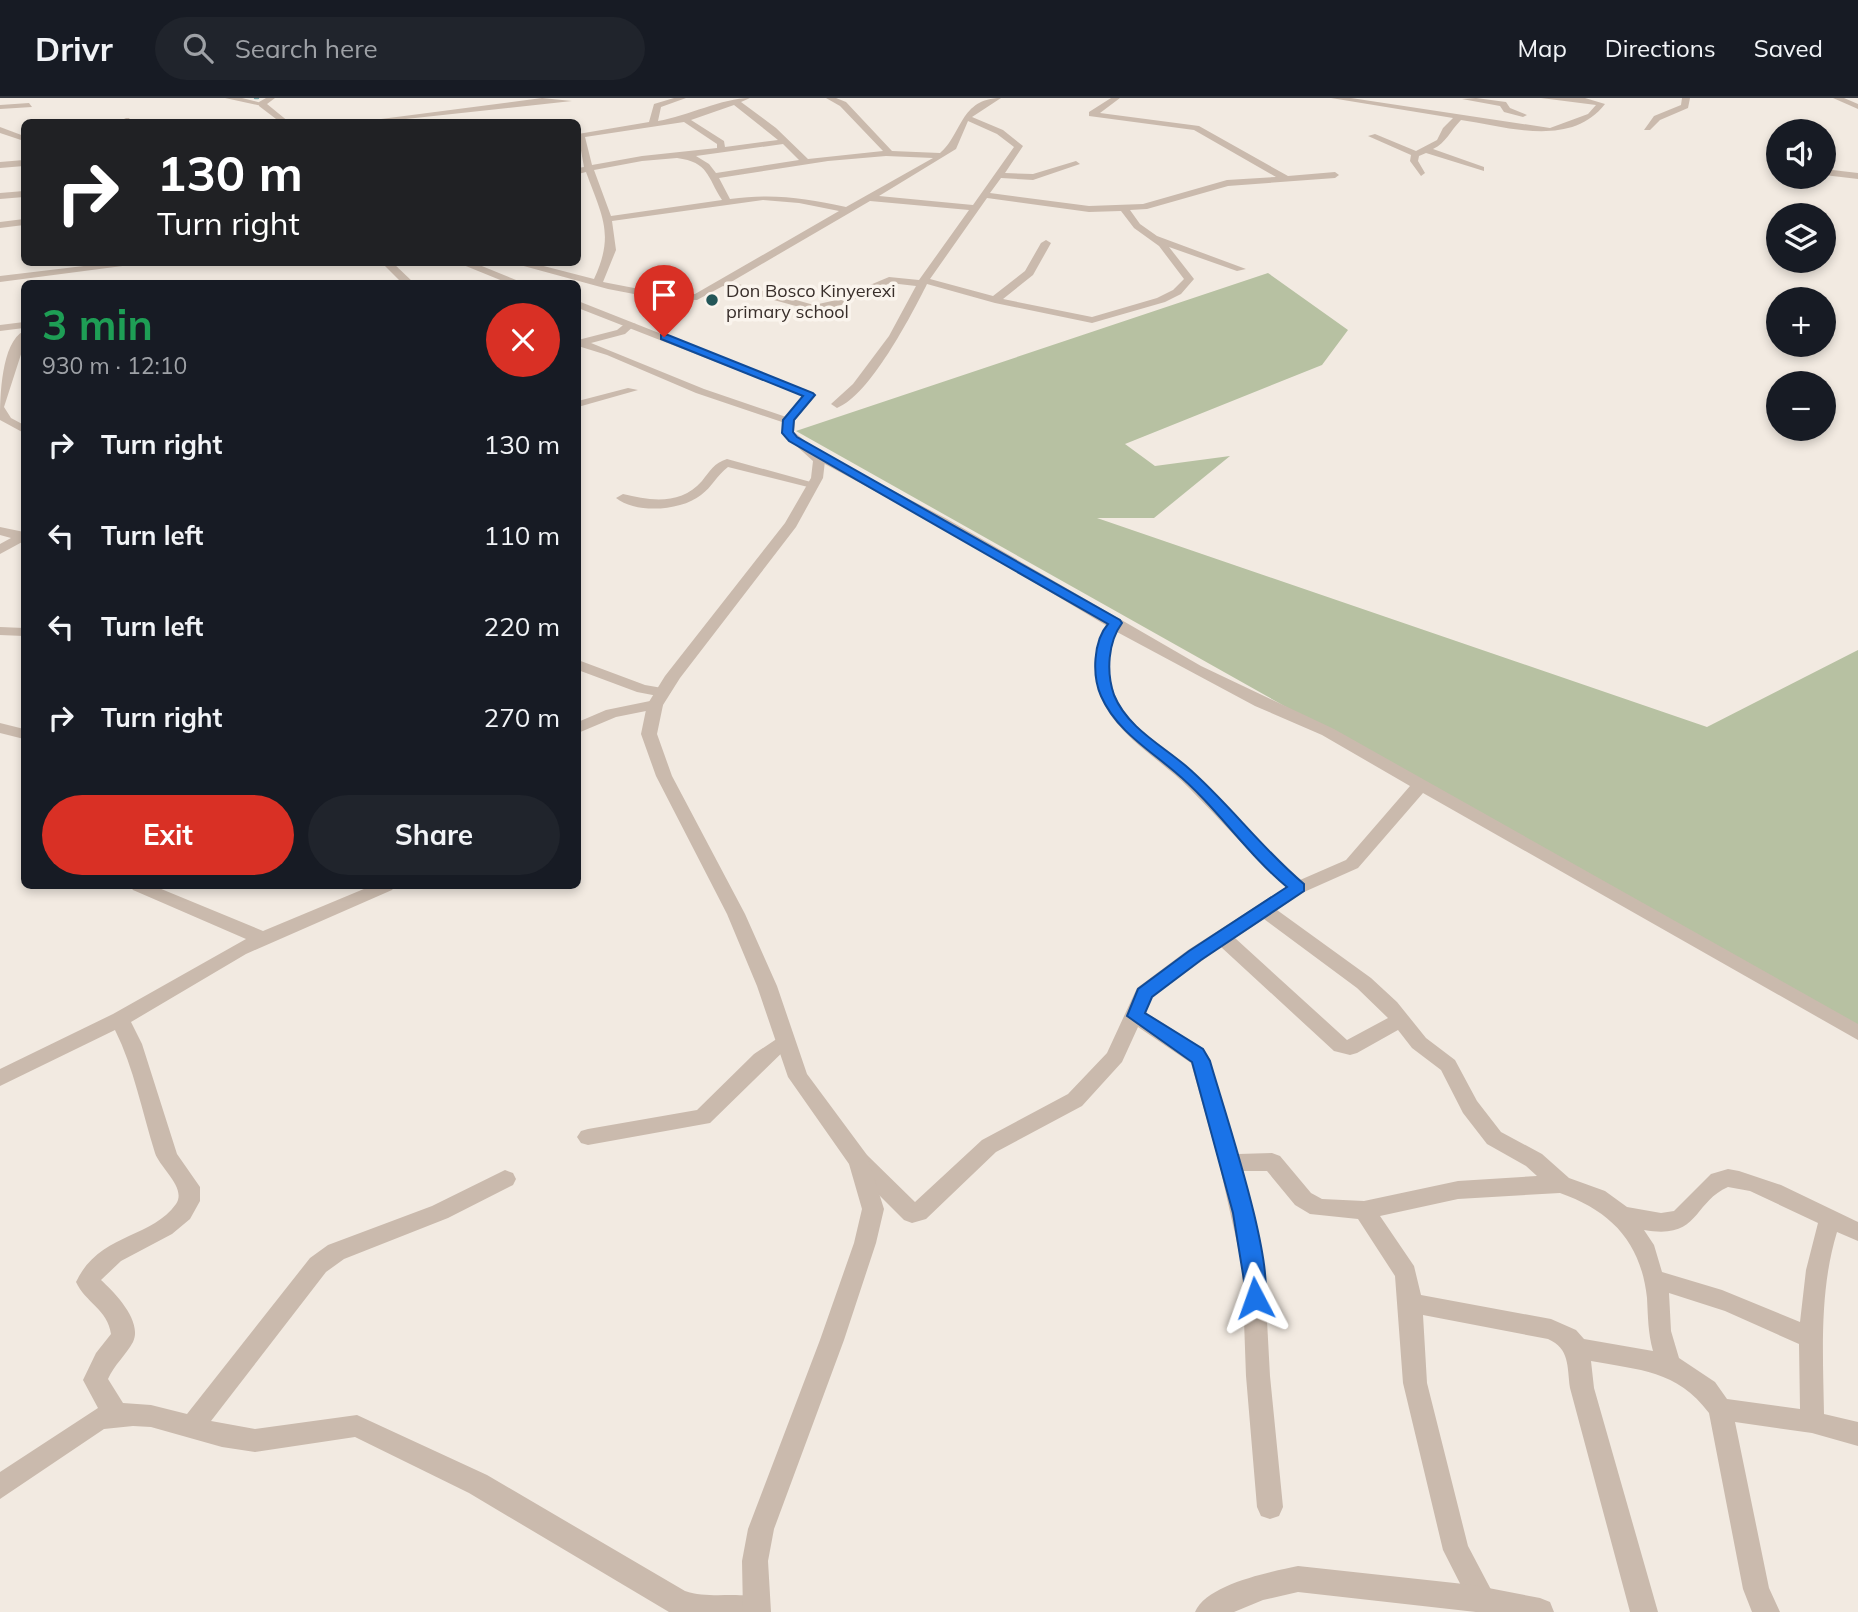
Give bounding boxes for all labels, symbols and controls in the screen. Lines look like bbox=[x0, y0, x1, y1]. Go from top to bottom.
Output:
search box bbox=[155, 17, 645, 80]
text: Drivr bbox=[35, 28, 113, 69]
icon: search bbox=[179, 29, 217, 67]
text: Search here bbox=[235, 32, 378, 65]
text: Map bbox=[1517, 33, 1567, 63]
text: Directions bbox=[1605, 33, 1716, 63]
text: Saved bbox=[1754, 33, 1823, 63]
map controls bbox=[1766, 119, 1836, 441]
button: sound bbox=[1766, 119, 1836, 189]
text: 130 m bbox=[157, 142, 303, 203]
icon: right bbox=[42, 147, 133, 238]
text: Turn right bbox=[157, 203, 300, 243]
button: layers bbox=[1766, 203, 1836, 273]
pin bbox=[634, 265, 694, 337]
icon: arrive bbox=[645, 276, 683, 314]
place label: Don Bosco Kinyerexi primary school bbox=[726, 279, 896, 323]
button: + bbox=[1766, 287, 1836, 357]
marker: Don Bosco Kinyerexi primary school bbox=[704, 292, 720, 308]
text: 3 min bbox=[42, 298, 153, 351]
button: close bbox=[486, 303, 560, 377]
text: 930 m · 12:10 bbox=[42, 351, 187, 380]
button: − bbox=[1766, 371, 1836, 441]
icon: right bbox=[42, 426, 80, 464]
text: Turn right bbox=[101, 428, 222, 461]
text: 130 m bbox=[484, 428, 560, 461]
icon: left bbox=[42, 517, 80, 555]
text: Turn left bbox=[101, 519, 203, 552]
text: 110 m bbox=[484, 519, 560, 552]
icon: left bbox=[42, 608, 80, 646]
text: Turn left bbox=[101, 610, 203, 643]
text: 220 m bbox=[484, 610, 560, 643]
icon: right bbox=[42, 699, 80, 737]
text: Turn right bbox=[101, 701, 222, 734]
text: 270 m bbox=[484, 701, 560, 734]
button: Exit bbox=[42, 795, 294, 875]
button: Share bbox=[308, 795, 560, 875]
position arrow bbox=[1218, 1261, 1292, 1335]

